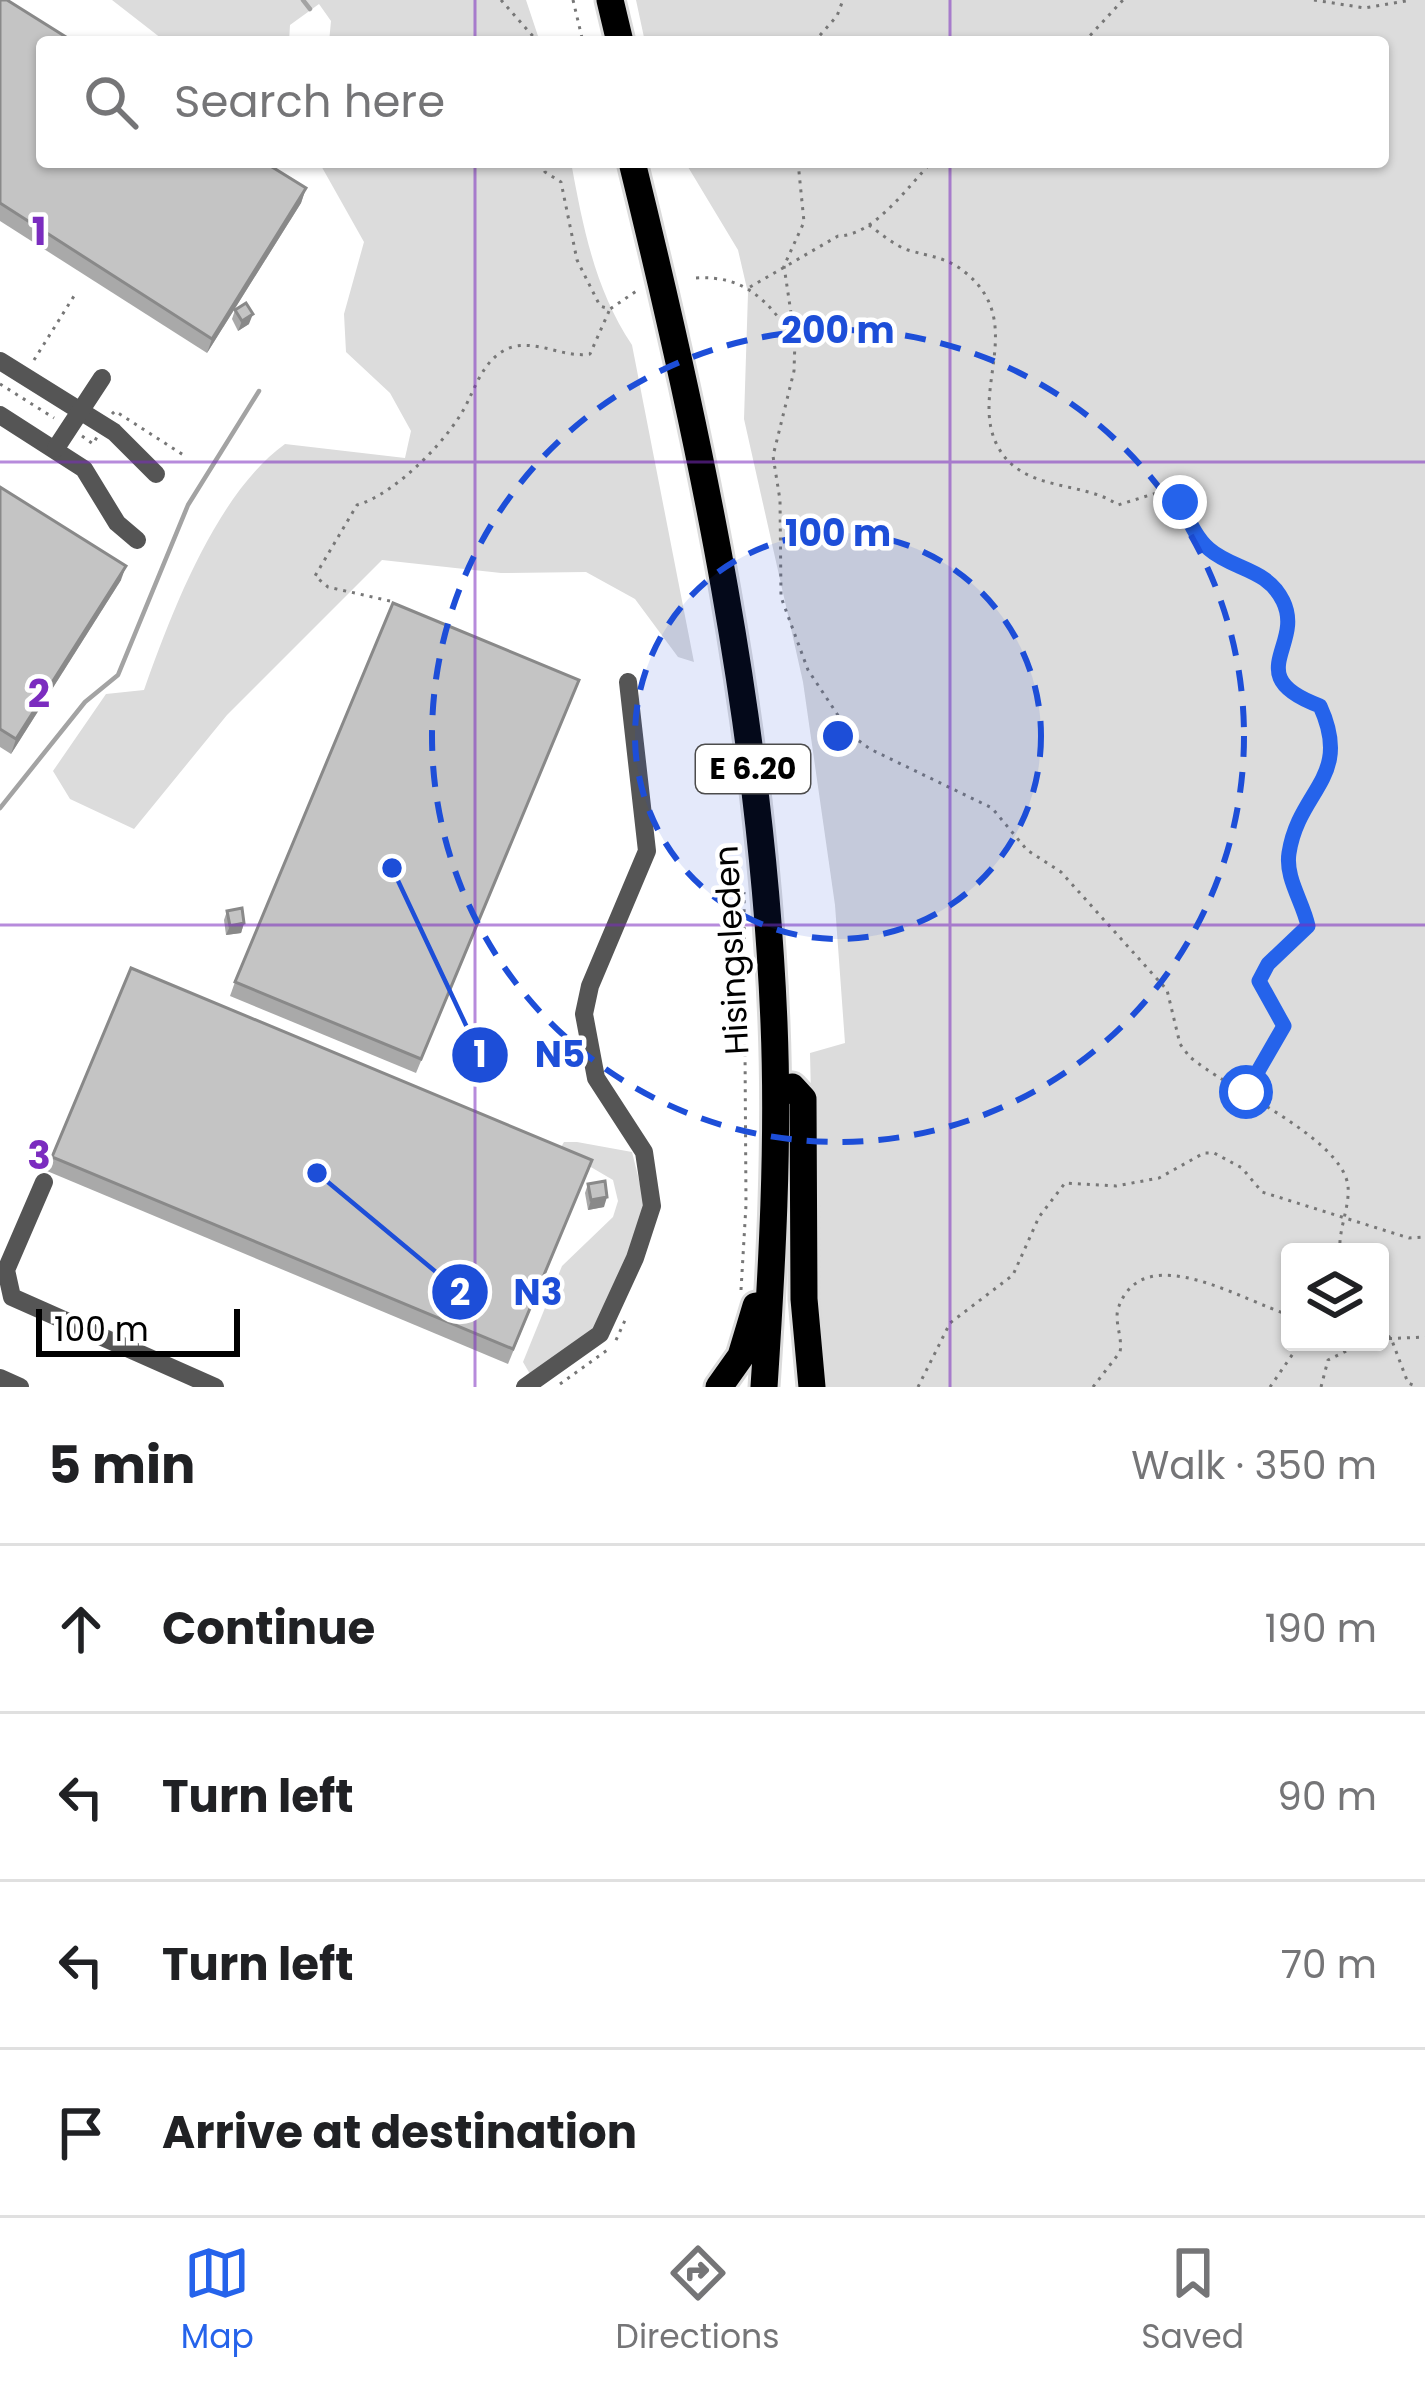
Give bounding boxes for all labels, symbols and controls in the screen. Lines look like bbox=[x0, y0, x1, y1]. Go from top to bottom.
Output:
search box bbox=[36, 36, 1389, 168]
icon: search bbox=[78, 69, 144, 135]
text: Search here bbox=[174, 70, 445, 133]
text: 1 bbox=[32, 204, 46, 259]
text: 200 m bbox=[781, 305, 895, 356]
route end bbox=[1153, 475, 1207, 529]
text: 100 m bbox=[785, 508, 891, 559]
text: 2 bbox=[28, 666, 50, 721]
centre of rings bbox=[817, 715, 859, 757]
road number: E 6.20 bbox=[696, 745, 810, 793]
street label: Hisingsleden bbox=[703, 844, 760, 1056]
callout: N5 bbox=[450, 1019, 609, 1091]
text: 1 bbox=[473, 1029, 487, 1080]
text: N5 bbox=[535, 1029, 585, 1080]
route start bbox=[1219, 1065, 1273, 1119]
text: 3 bbox=[27, 1128, 51, 1183]
map controls bbox=[1281, 1243, 1389, 1351]
button: layers bbox=[1281, 1243, 1389, 1351]
callout: N3 bbox=[430, 1256, 587, 1328]
text: 2 bbox=[450, 1267, 470, 1318]
text: N3 bbox=[514, 1267, 562, 1318]
scale bar bbox=[36, 1303, 240, 1356]
text: 100 m bbox=[54, 1306, 149, 1353]
text: 5 min bbox=[48, 1429, 195, 1501]
text: Walk · 350 m bbox=[1131, 1438, 1377, 1493]
icon: ahead bbox=[48, 1596, 114, 1662]
text: Continue bbox=[162, 1597, 375, 1660]
text: 190 m bbox=[1265, 1601, 1377, 1656]
icon: left bbox=[48, 1764, 114, 1830]
text: Turn left bbox=[162, 1765, 354, 1828]
text: 90 m bbox=[1277, 1769, 1377, 1824]
icon: left bbox=[48, 1932, 114, 1998]
text: Turn left bbox=[162, 1933, 354, 1996]
text: 70 m bbox=[1281, 1937, 1377, 1992]
icon: arrive bbox=[48, 2100, 114, 2166]
text: Arrive at destination bbox=[162, 2101, 637, 2164]
tab: Map bbox=[181, 2240, 254, 2362]
tab: Directions bbox=[616, 2240, 779, 2362]
tab: Saved bbox=[1141, 2240, 1244, 2362]

